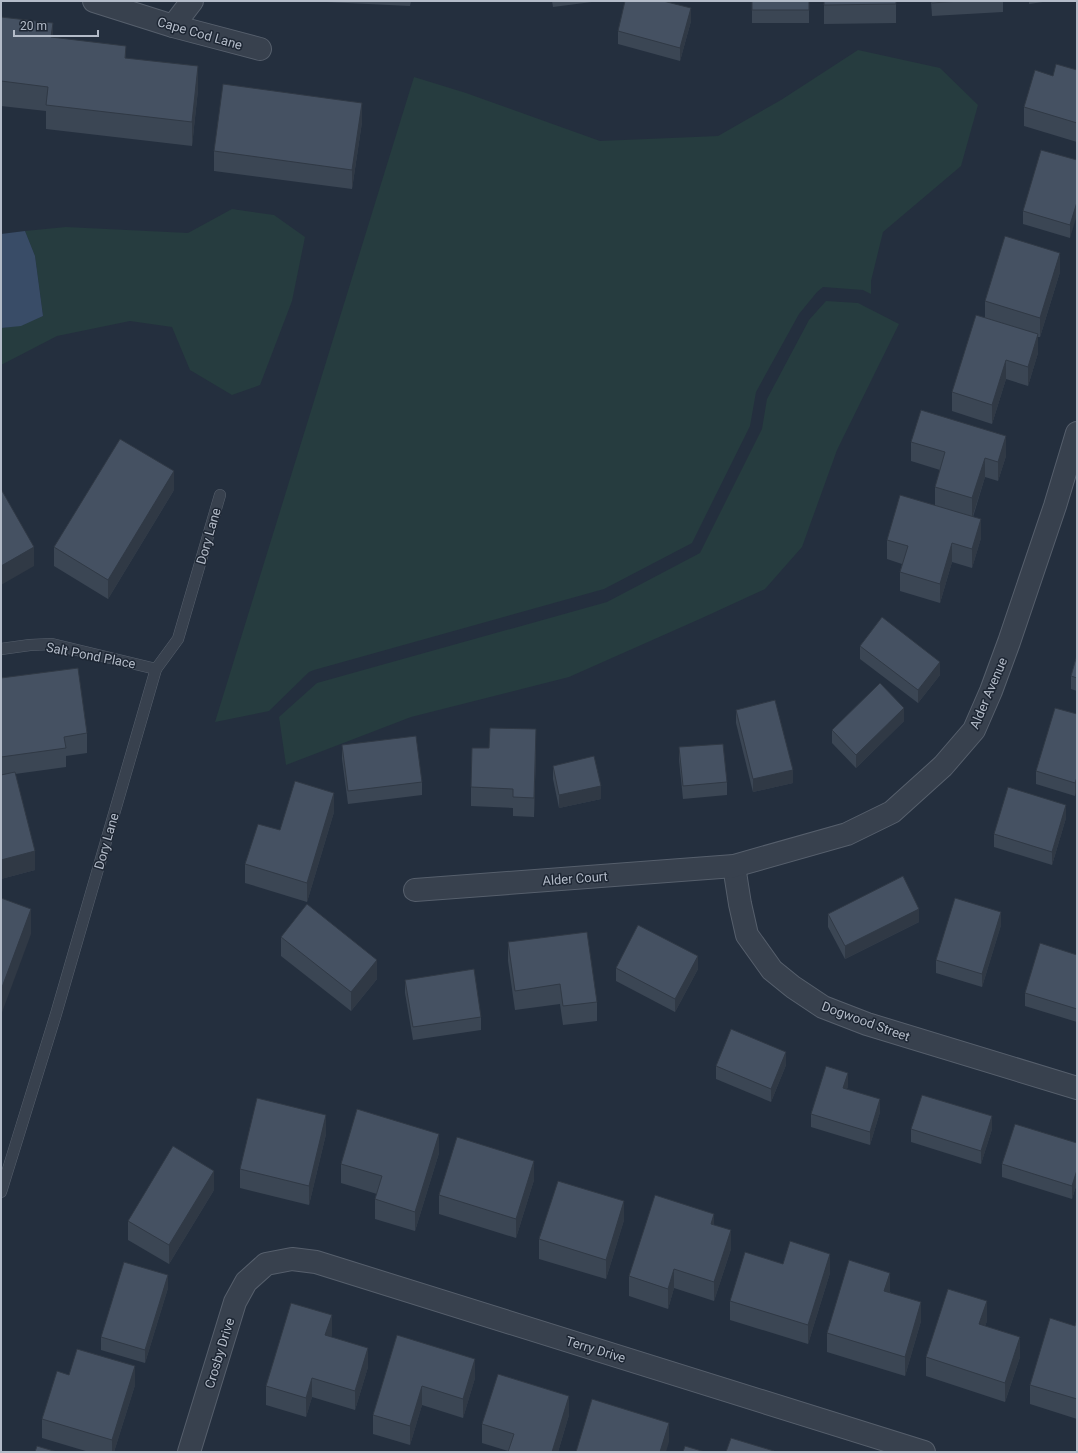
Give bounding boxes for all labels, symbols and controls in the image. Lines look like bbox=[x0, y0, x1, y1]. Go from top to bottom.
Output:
scale bar bbox=[14, 12, 98, 38]
street label: Cape Cod Lane bbox=[156, 14, 244, 53]
text: 20 m bbox=[20, 19, 47, 33]
street label: Dory Lane bbox=[193, 506, 224, 566]
street label: Salt Pond Place bbox=[45, 639, 137, 672]
street label: Alder Avenue bbox=[967, 655, 1010, 731]
street label: Dory Lane bbox=[91, 811, 122, 871]
street label: Alder Court bbox=[542, 869, 608, 888]
street label: Dogwood Street bbox=[820, 999, 912, 1044]
street label: Crosby Drive bbox=[202, 1316, 237, 1390]
street label: Terry Drive bbox=[564, 1333, 628, 1366]

